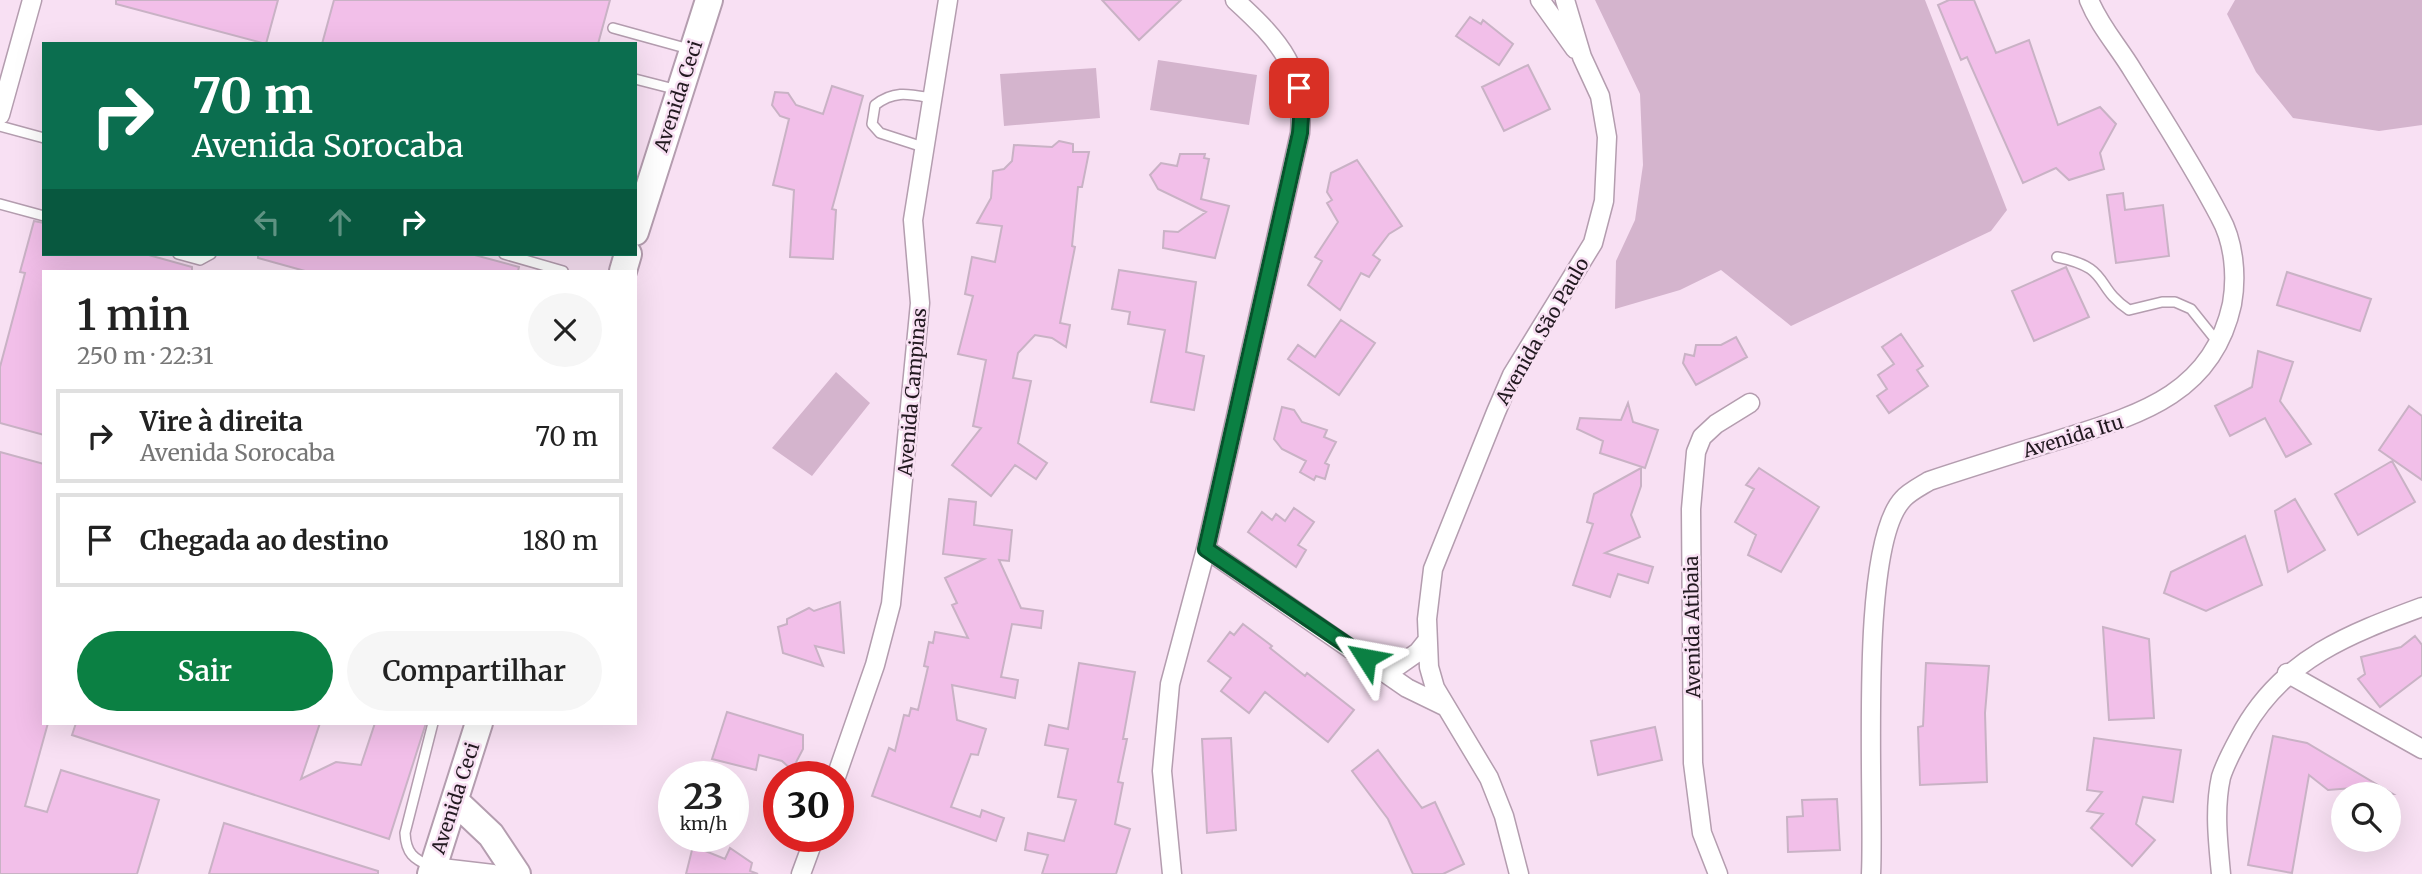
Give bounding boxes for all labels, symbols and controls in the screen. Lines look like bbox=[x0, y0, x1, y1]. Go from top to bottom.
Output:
street label: Avenida Ceci bbox=[648, 37, 707, 156]
pin bbox=[1269, 58, 1329, 118]
text: 70 m bbox=[192, 65, 313, 126]
icon: arrive bbox=[1280, 69, 1318, 107]
icon: right bbox=[77, 70, 168, 161]
text: Avenida Sorocaba bbox=[192, 126, 464, 166]
icon: left bbox=[248, 203, 286, 241]
icon: ahead bbox=[321, 203, 359, 241]
icon: right bbox=[394, 203, 432, 241]
street label: Avenida São Paulo bbox=[1490, 253, 1594, 410]
text: 1 min bbox=[77, 289, 190, 341]
button: close bbox=[528, 293, 602, 367]
street label: Avenida Campinas bbox=[893, 307, 931, 478]
text: 250 m · 22:31 bbox=[77, 341, 213, 370]
text: Vire à direita bbox=[140, 405, 303, 438]
street label: Avenida Itu bbox=[2019, 409, 2126, 463]
icon: right bbox=[81, 417, 119, 455]
text: 70 m bbox=[535, 420, 598, 453]
text: Avenida Sorocaba bbox=[140, 438, 335, 467]
icon: arrive bbox=[81, 521, 119, 559]
text: Chegada ao destino bbox=[140, 524, 389, 557]
text: 180 m bbox=[523, 524, 598, 557]
street label: Avenida Atibaia bbox=[1679, 556, 1705, 699]
position arrow bbox=[1329, 621, 1403, 695]
button: Sair bbox=[77, 631, 333, 711]
button: Compartilhar bbox=[347, 631, 602, 711]
street label: Avenida Ceci bbox=[425, 739, 484, 858]
speed limit sign: 30 bbox=[763, 761, 854, 852]
text: 23 bbox=[684, 775, 723, 819]
map controls bbox=[2331, 782, 2401, 852]
button: search bbox=[2331, 782, 2401, 852]
text: km/h bbox=[680, 812, 727, 835]

